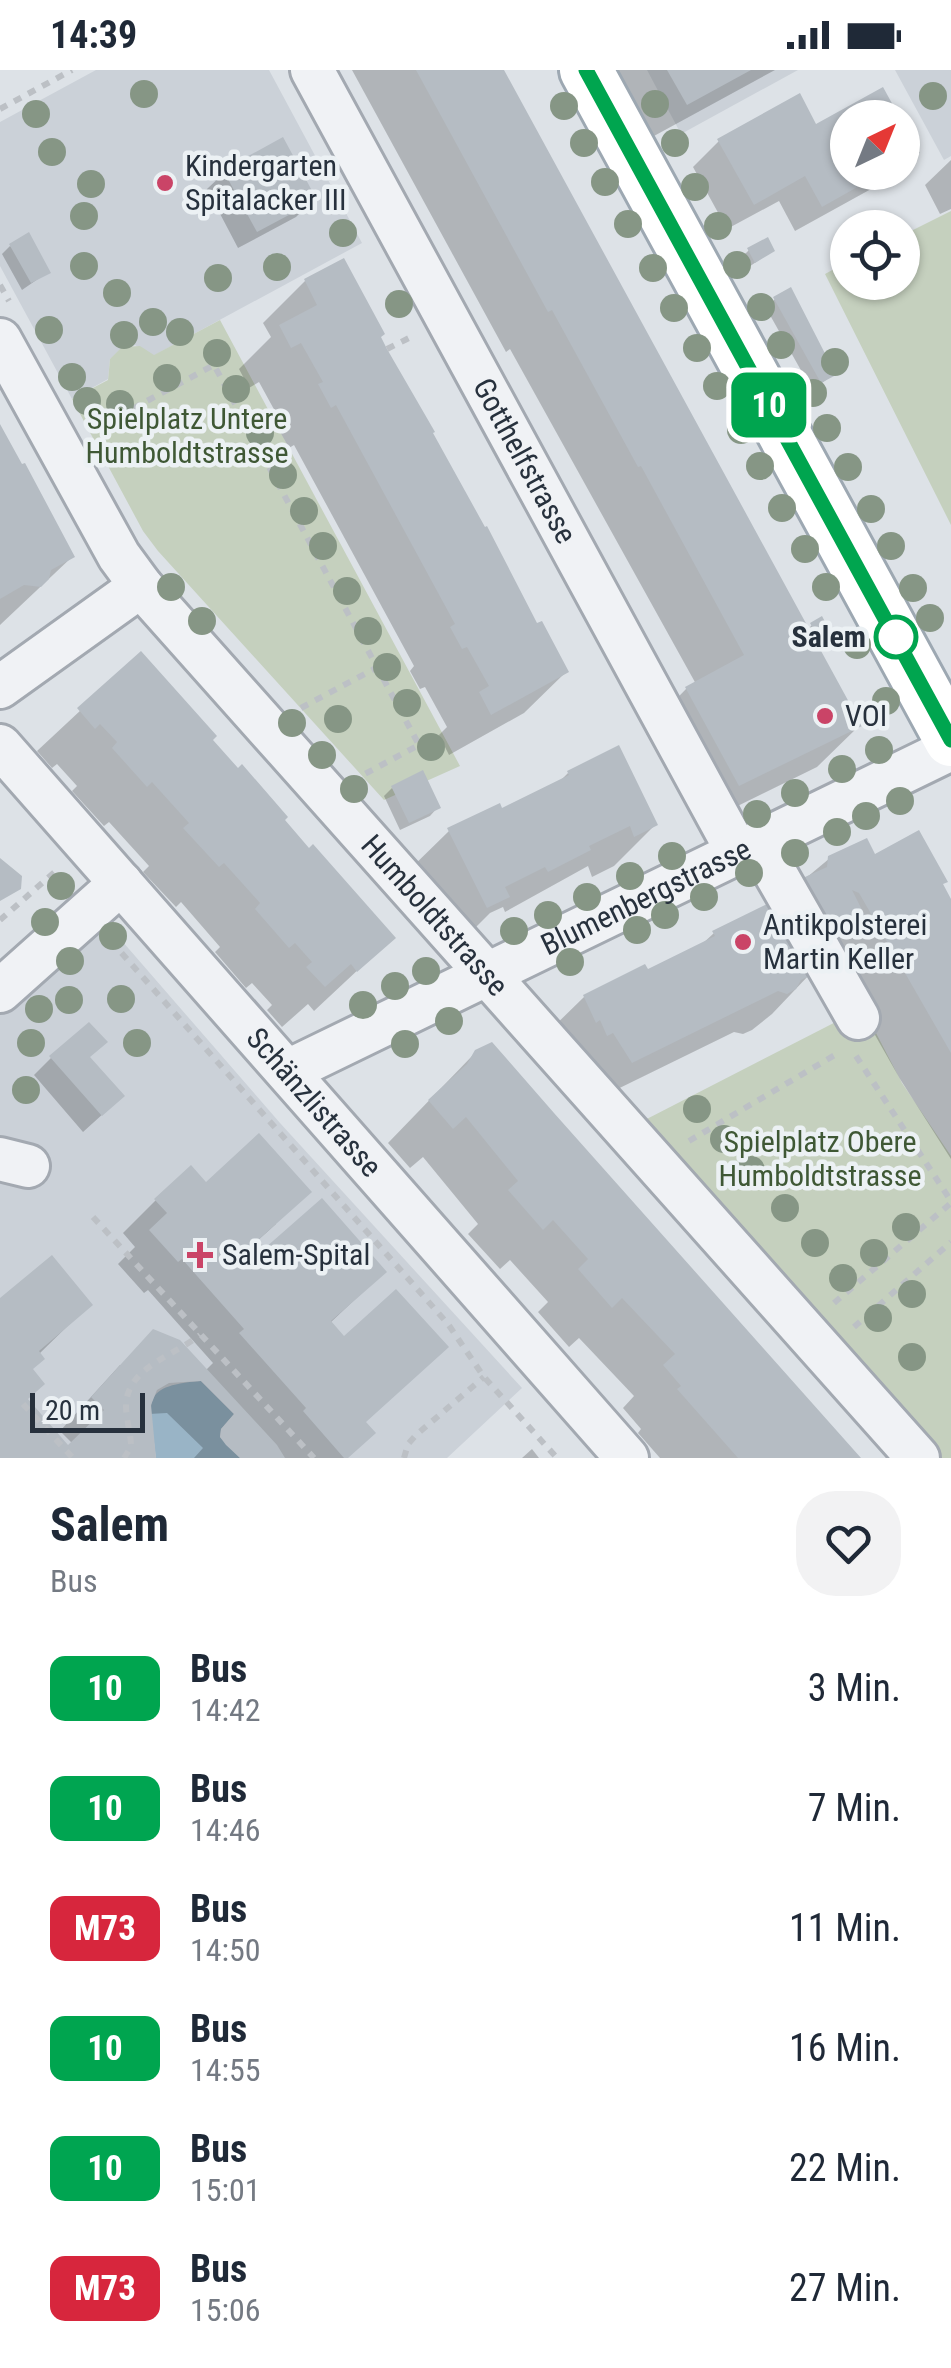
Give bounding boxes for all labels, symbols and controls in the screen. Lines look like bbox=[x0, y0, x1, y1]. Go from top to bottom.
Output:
text: 14:39 bbox=[50, 13, 137, 57]
north arrow bbox=[830, 100, 920, 190]
map controls bbox=[830, 100, 920, 300]
place label: Kindergarten Spitalacker III bbox=[185, 148, 346, 217]
marker: Kindergarten Spitalacker III bbox=[154, 172, 176, 194]
button: locate bbox=[830, 210, 920, 300]
street label: Gotthelfstrasse bbox=[466, 372, 584, 549]
line badge: 10 bbox=[724, 372, 814, 438]
text: 10 bbox=[751, 385, 787, 426]
park label: Spielplatz Untere Humboldtstrasse bbox=[85, 401, 289, 470]
marker: Salem bbox=[875, 616, 917, 658]
place label: Salem bbox=[792, 619, 866, 654]
place label: VOI bbox=[845, 698, 887, 733]
marker: VOI bbox=[814, 705, 836, 727]
street label: Humboldtstrasse bbox=[354, 828, 516, 1003]
street label: Blumenbergstrasse bbox=[535, 831, 756, 962]
place label: Antikpolsterei Martin Keller bbox=[763, 907, 927, 976]
marker: Antikpolsterei Martin Keller bbox=[732, 931, 754, 953]
street label: Schänzlistrasse bbox=[239, 1021, 389, 1184]
park label: Spielplatz Obere Humboldtstrasse bbox=[718, 1124, 922, 1193]
place label: Salem-Spital bbox=[222, 1237, 370, 1272]
marker: Salem-Spital bbox=[187, 1242, 213, 1268]
scale bar bbox=[30, 1388, 145, 1432]
text: 20 m bbox=[45, 1394, 100, 1427]
button: heart bbox=[796, 1491, 901, 1596]
text: Salem bbox=[50, 1496, 169, 1553]
text: Bus bbox=[50, 1562, 98, 1600]
text: Bus bbox=[190, 1647, 247, 1691]
text: 3 Min. bbox=[808, 1666, 901, 1710]
text: 10 bbox=[87, 1668, 123, 1709]
text: 14:42 bbox=[190, 1691, 261, 1729]
text: Bus bbox=[190, 1767, 247, 1811]
text: 7 Min. bbox=[808, 1786, 901, 1830]
text: 10 bbox=[87, 1788, 123, 1829]
text: 14:46 bbox=[190, 1811, 261, 1849]
text: Bus bbox=[190, 1887, 247, 1931]
text: 11 Min. bbox=[789, 1906, 901, 1950]
text: M73 bbox=[74, 1908, 136, 1949]
text: 14:50 bbox=[190, 1931, 261, 1969]
text: Bus bbox=[190, 2007, 247, 2051]
text: 16 Min. bbox=[789, 2026, 901, 2070]
text: 10 bbox=[87, 2028, 123, 2069]
text: 14:55 bbox=[190, 2051, 261, 2089]
text: Bus bbox=[190, 2127, 247, 2171]
text: 22 Min. bbox=[789, 2146, 901, 2190]
text: 10 bbox=[87, 2148, 123, 2189]
text: 15:01 bbox=[190, 2171, 261, 2209]
text: Bus bbox=[190, 2247, 247, 2291]
text: 27 Min. bbox=[789, 2266, 901, 2310]
text: M73 bbox=[74, 2268, 136, 2309]
text: 15:06 bbox=[190, 2291, 261, 2329]

